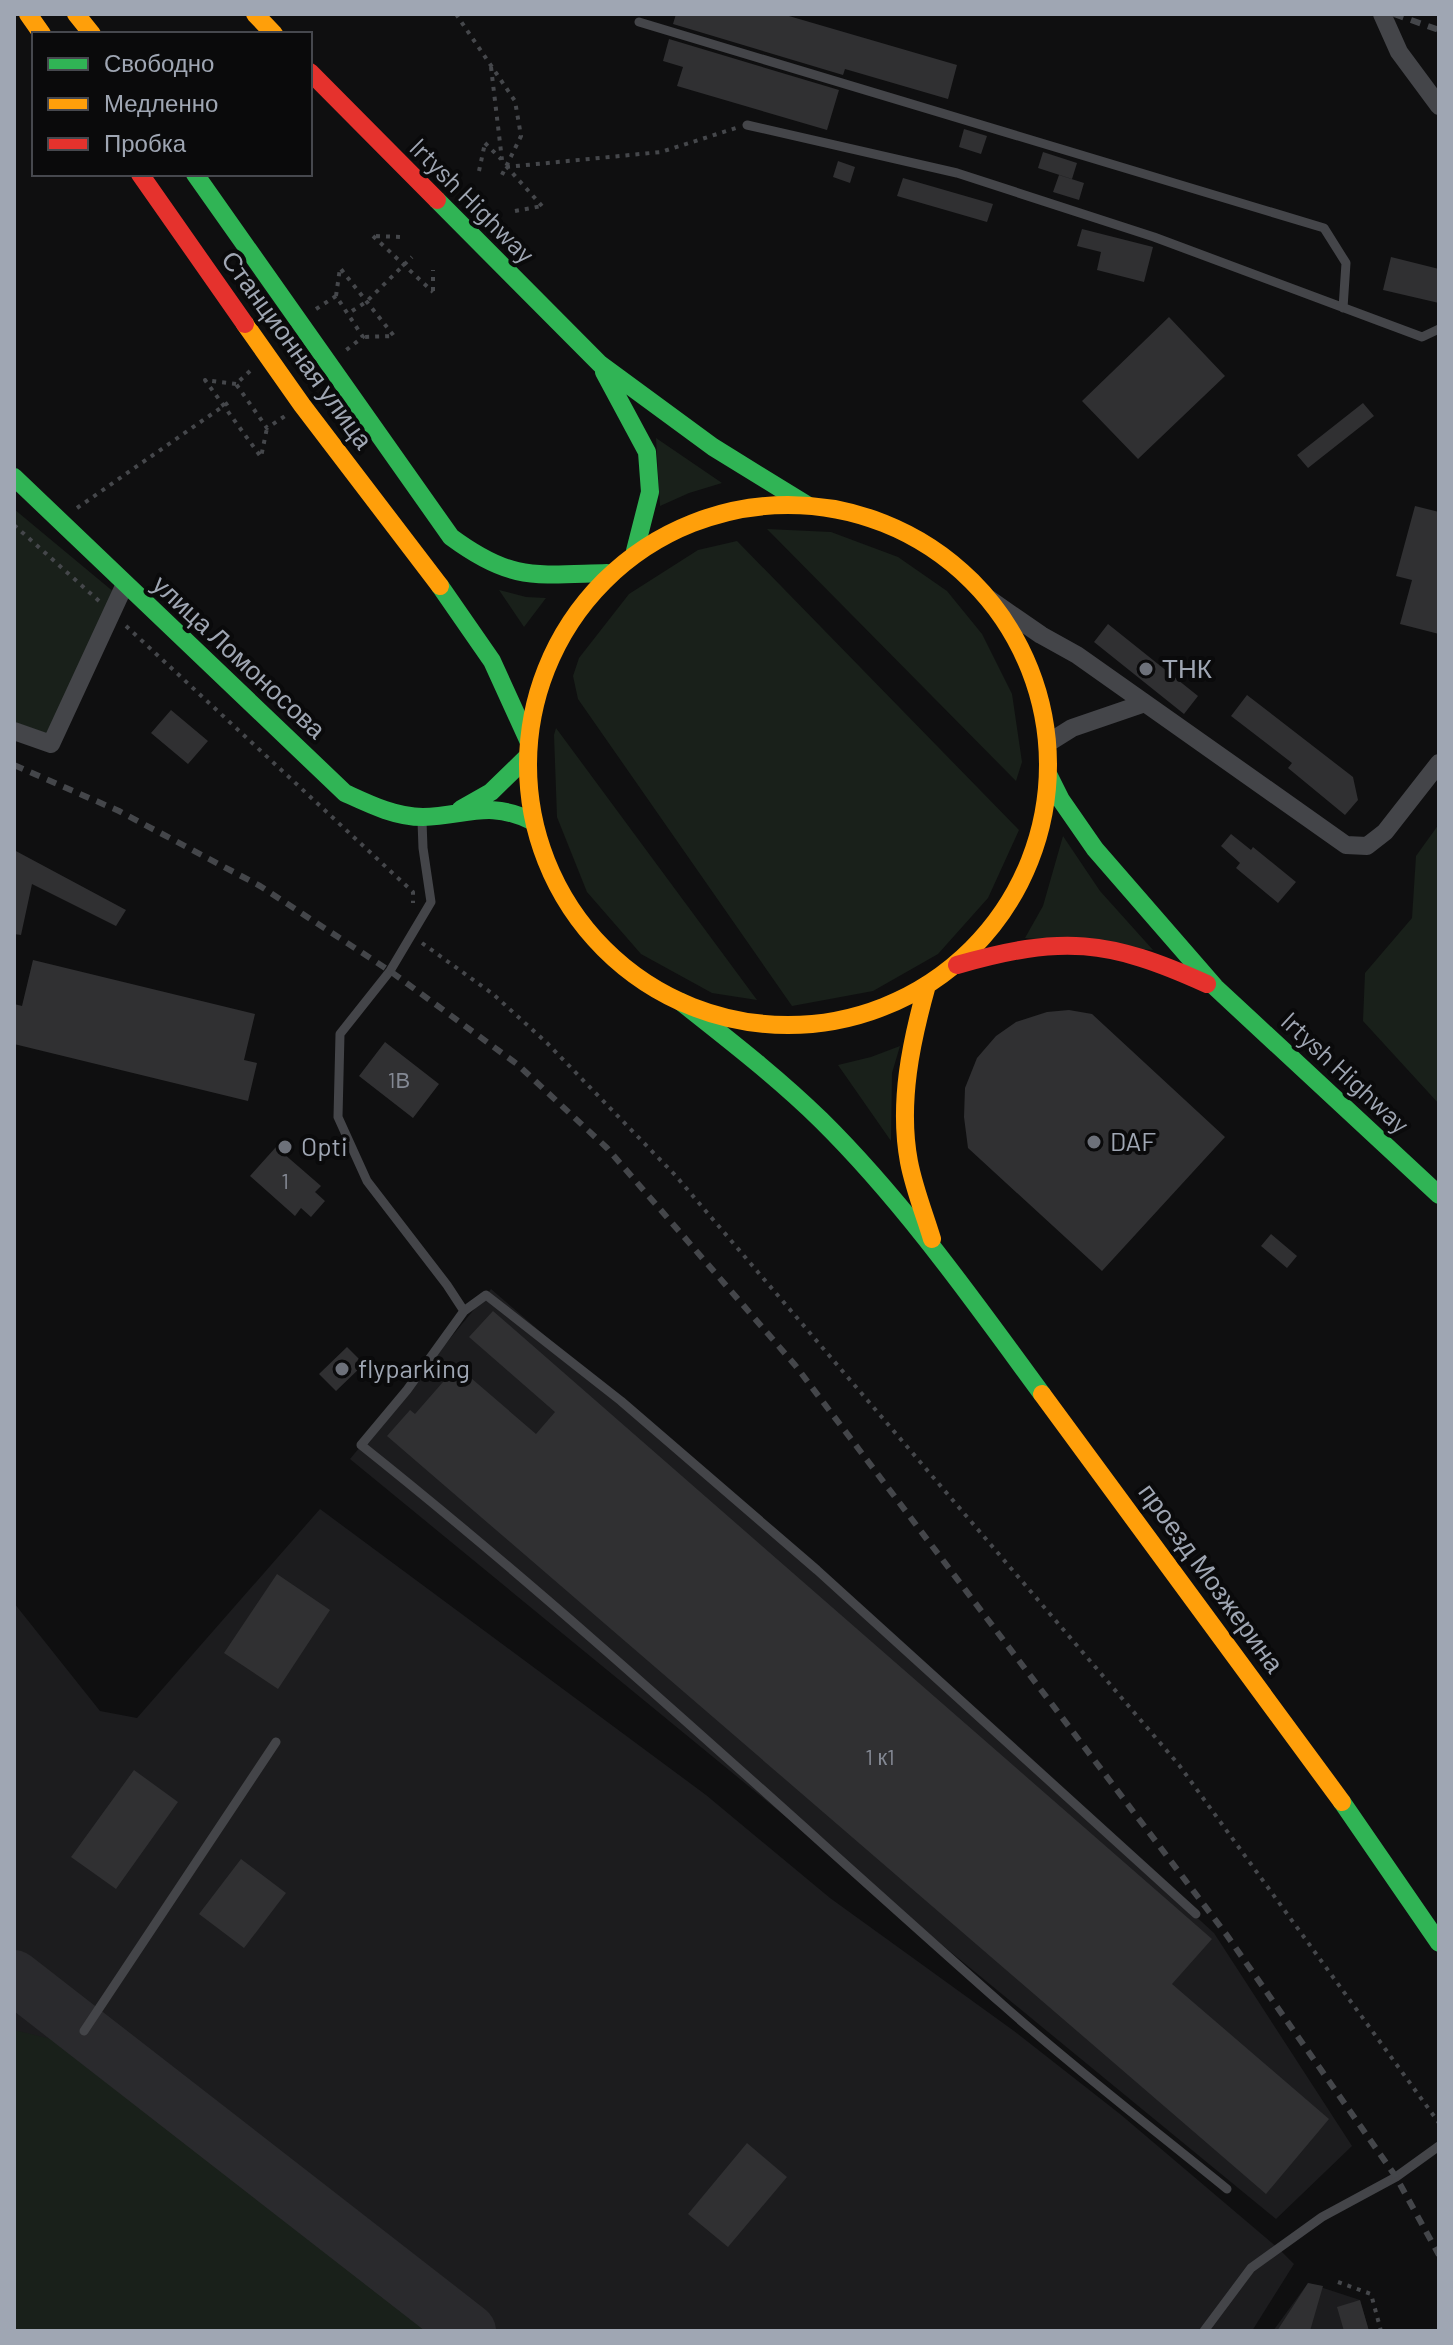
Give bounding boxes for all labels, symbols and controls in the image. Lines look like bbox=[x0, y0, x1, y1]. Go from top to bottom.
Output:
legend bbox=[32, 32, 312, 176]
text: Свободно bbox=[104, 48, 214, 77]
text: Медленно bbox=[104, 88, 218, 117]
text: Пробка bbox=[104, 128, 187, 157]
street label: Irtysh Highway bbox=[404, 131, 542, 269]
street label: Станционная улица bbox=[216, 244, 381, 455]
street label: улица Ломоносова bbox=[147, 568, 333, 744]
place label: ТНК bbox=[1162, 652, 1212, 683]
marker: ТНК bbox=[1137, 660, 1155, 678]
street label: Irtysh Highway bbox=[1276, 1005, 1417, 1139]
house number: 1В bbox=[388, 1066, 410, 1092]
place label: DAF bbox=[1110, 1125, 1156, 1156]
place label: Opti bbox=[301, 1130, 348, 1161]
marker: DAF bbox=[1085, 1133, 1103, 1151]
marker: Opti bbox=[276, 1138, 294, 1156]
house number: 1 bbox=[281, 1167, 289, 1193]
place label: flyparking bbox=[358, 1352, 470, 1383]
marker: flyparking bbox=[333, 1360, 351, 1378]
street label: проезд Мозжерина bbox=[1133, 1476, 1292, 1678]
house number: 1 к1 bbox=[865, 1743, 895, 1769]

